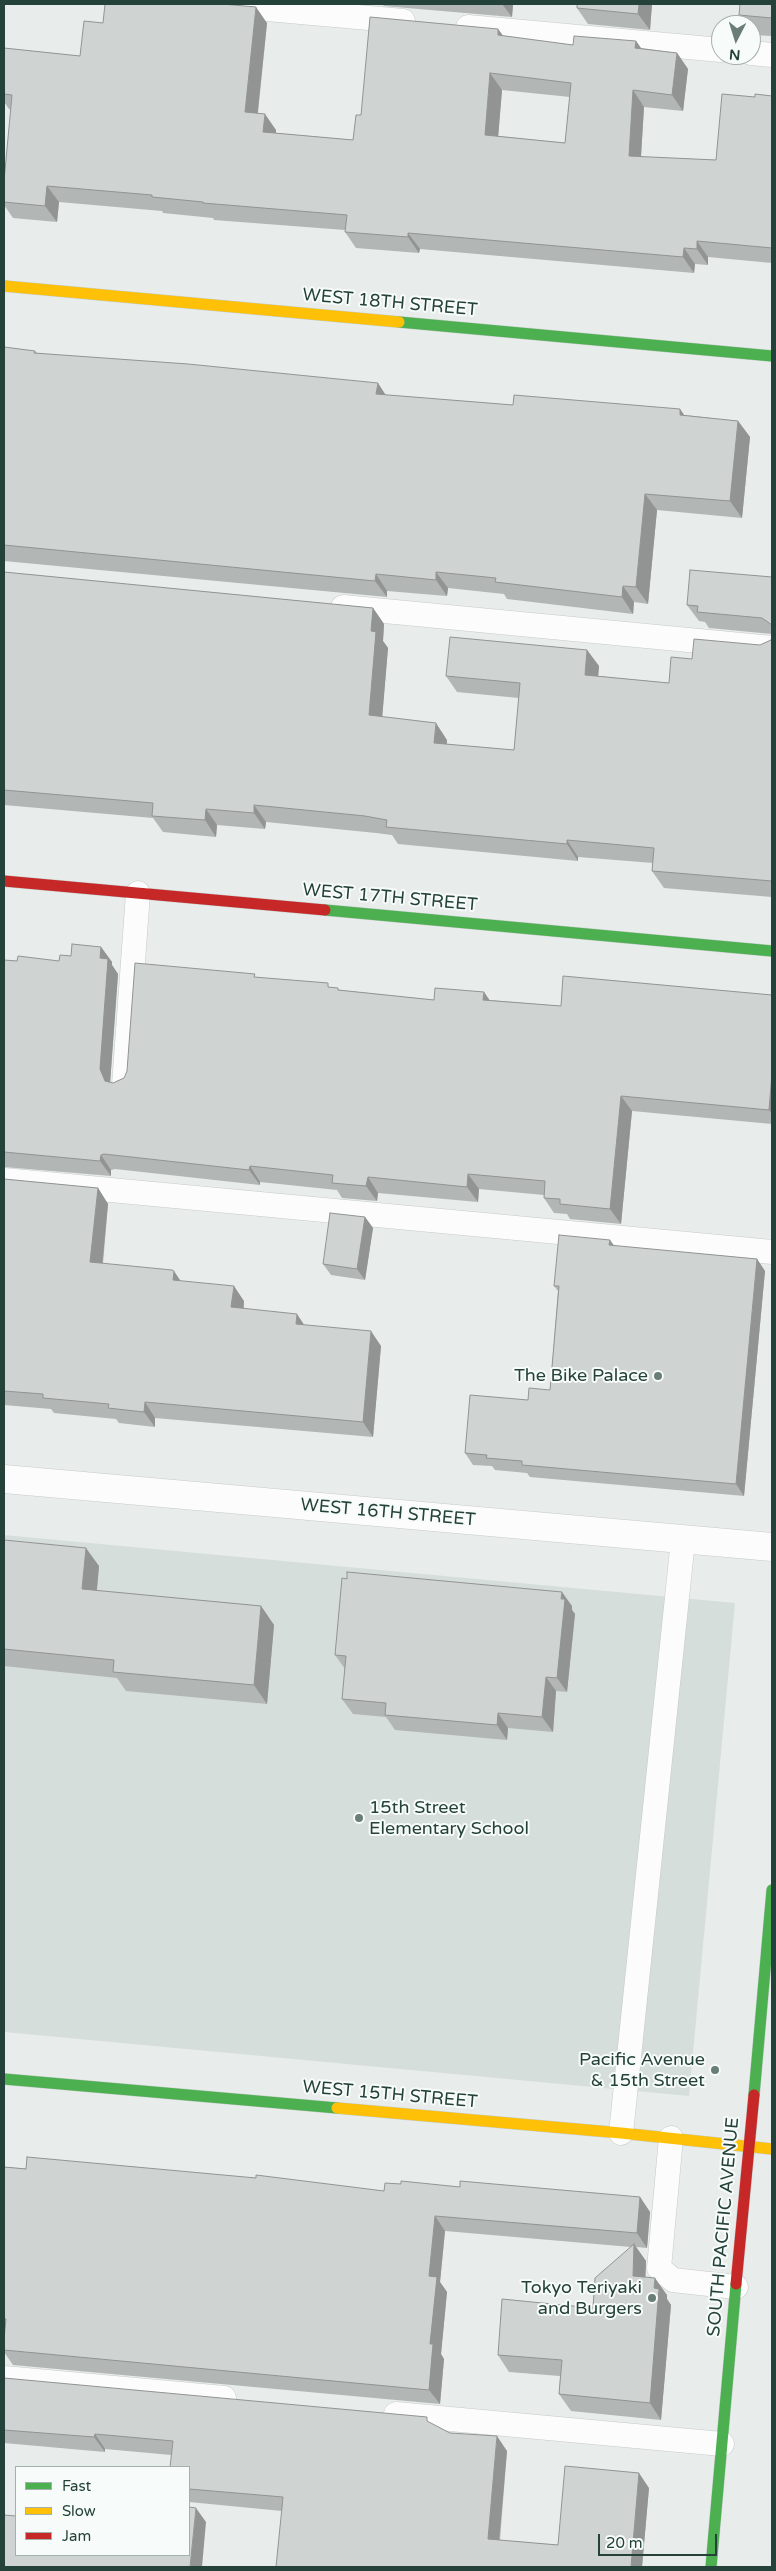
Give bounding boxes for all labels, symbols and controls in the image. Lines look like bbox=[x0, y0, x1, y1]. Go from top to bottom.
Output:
north arrow bbox=[711, 15, 761, 65]
text: N bbox=[728, 45, 741, 63]
street label: WEST 18TH STREET bbox=[302, 285, 478, 321]
street label: WEST 17TH STREET bbox=[302, 880, 478, 916]
place label: The Bike Palace bbox=[514, 1365, 648, 1387]
marker: The Bike Palace bbox=[652, 1370, 664, 1382]
street label: WEST 16TH STREET bbox=[300, 1495, 476, 1531]
place label: 15th Street Elementary School bbox=[369, 1797, 529, 1840]
marker: 15th Street Elementary School bbox=[353, 1812, 365, 1824]
place label: Pacific Avenue & 15th Street bbox=[579, 2049, 705, 2092]
marker: Pacific Avenue & 15th Street bbox=[709, 2064, 721, 2076]
street label: WEST 15TH STREET bbox=[302, 2077, 478, 2113]
street label: SOUTH PACIFIC AVENUE bbox=[704, 2116, 744, 2338]
place label: Tokyo Teriyaki and Burgers bbox=[521, 2277, 642, 2320]
marker: Tokyo Teriyaki and Burgers bbox=[646, 2292, 658, 2304]
legend bbox=[15, 2466, 190, 2556]
text: Fast bbox=[62, 2477, 91, 2495]
text: Slow bbox=[62, 2502, 96, 2520]
scale bar bbox=[601, 2524, 720, 2556]
text: Jam bbox=[62, 2527, 91, 2545]
text: 20 m bbox=[606, 2534, 643, 2552]

